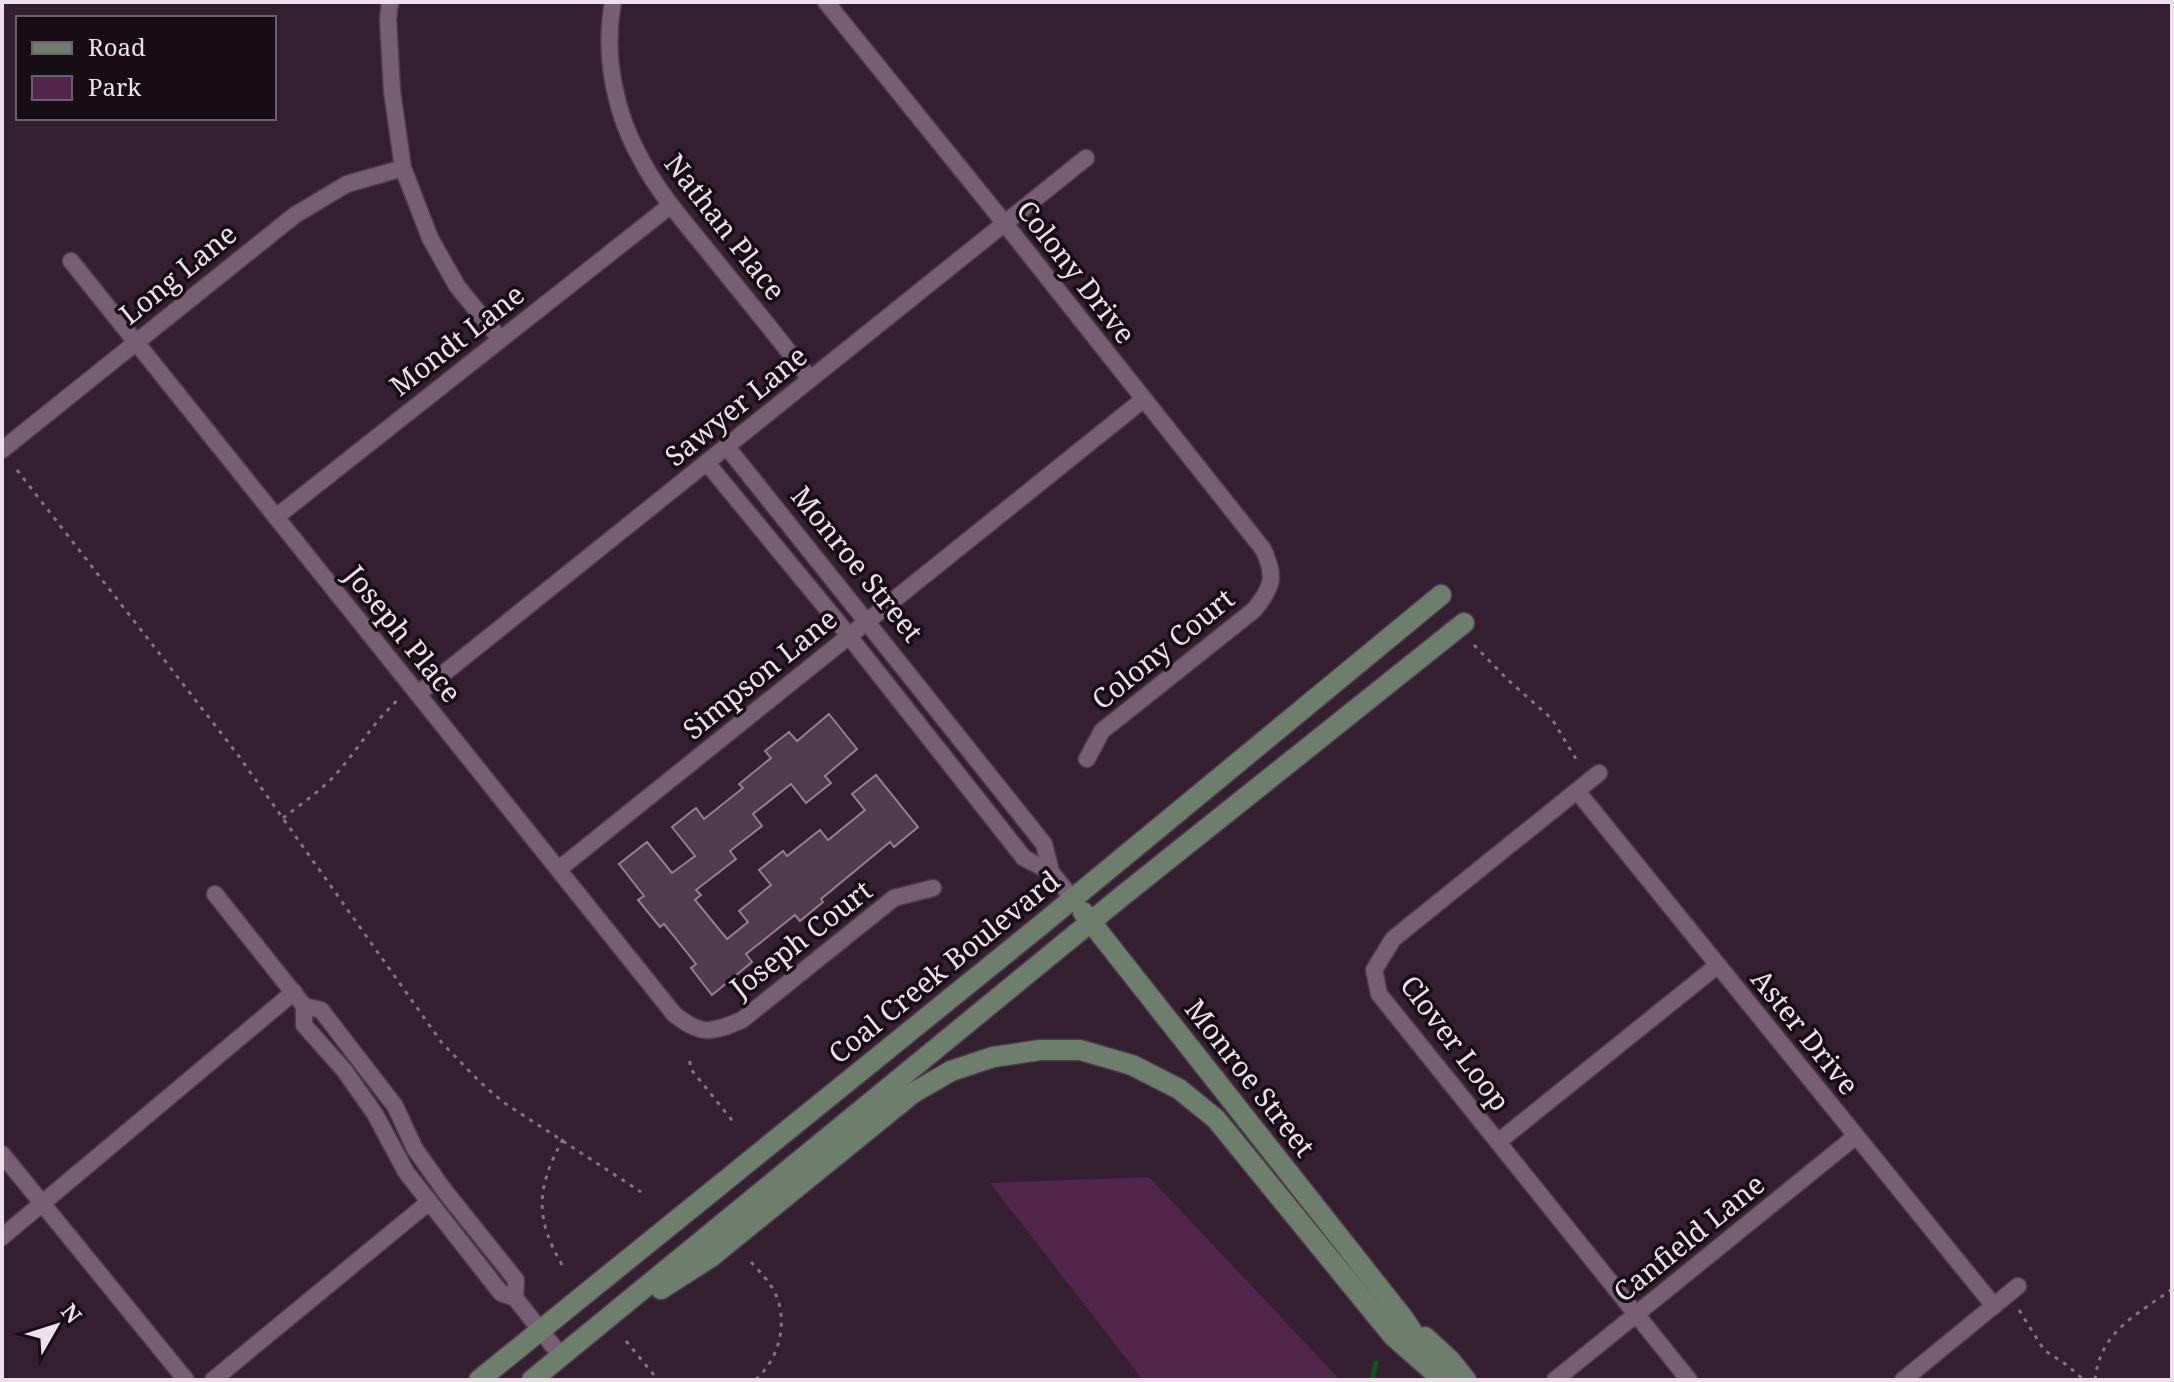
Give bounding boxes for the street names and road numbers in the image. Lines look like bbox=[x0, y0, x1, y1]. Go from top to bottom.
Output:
street label: Nathan Place bbox=[657, 145, 795, 307]
street label: Colony Drive bbox=[1009, 192, 1145, 351]
street label: Long Lane bbox=[111, 214, 244, 332]
street label: Mondt Lane bbox=[381, 275, 532, 404]
street label: Sawyer Lane bbox=[656, 336, 814, 474]
street label: Monroe Street bbox=[783, 478, 932, 649]
street label: Joseph Place bbox=[336, 556, 471, 710]
street label: Colony Court bbox=[1083, 579, 1242, 717]
street label: Simpson Lane bbox=[674, 599, 844, 747]
street label: Coal Creek Boulevard bbox=[820, 861, 1067, 1071]
street label: Joseph Court bbox=[721, 871, 879, 1006]
street label: Aster Drive bbox=[1743, 961, 1868, 1102]
street label: Clover Loop bbox=[1392, 967, 1519, 1118]
street label: Monroe Street bbox=[1177, 991, 1324, 1164]
street label: Canfield Lane bbox=[1605, 1165, 1772, 1310]

